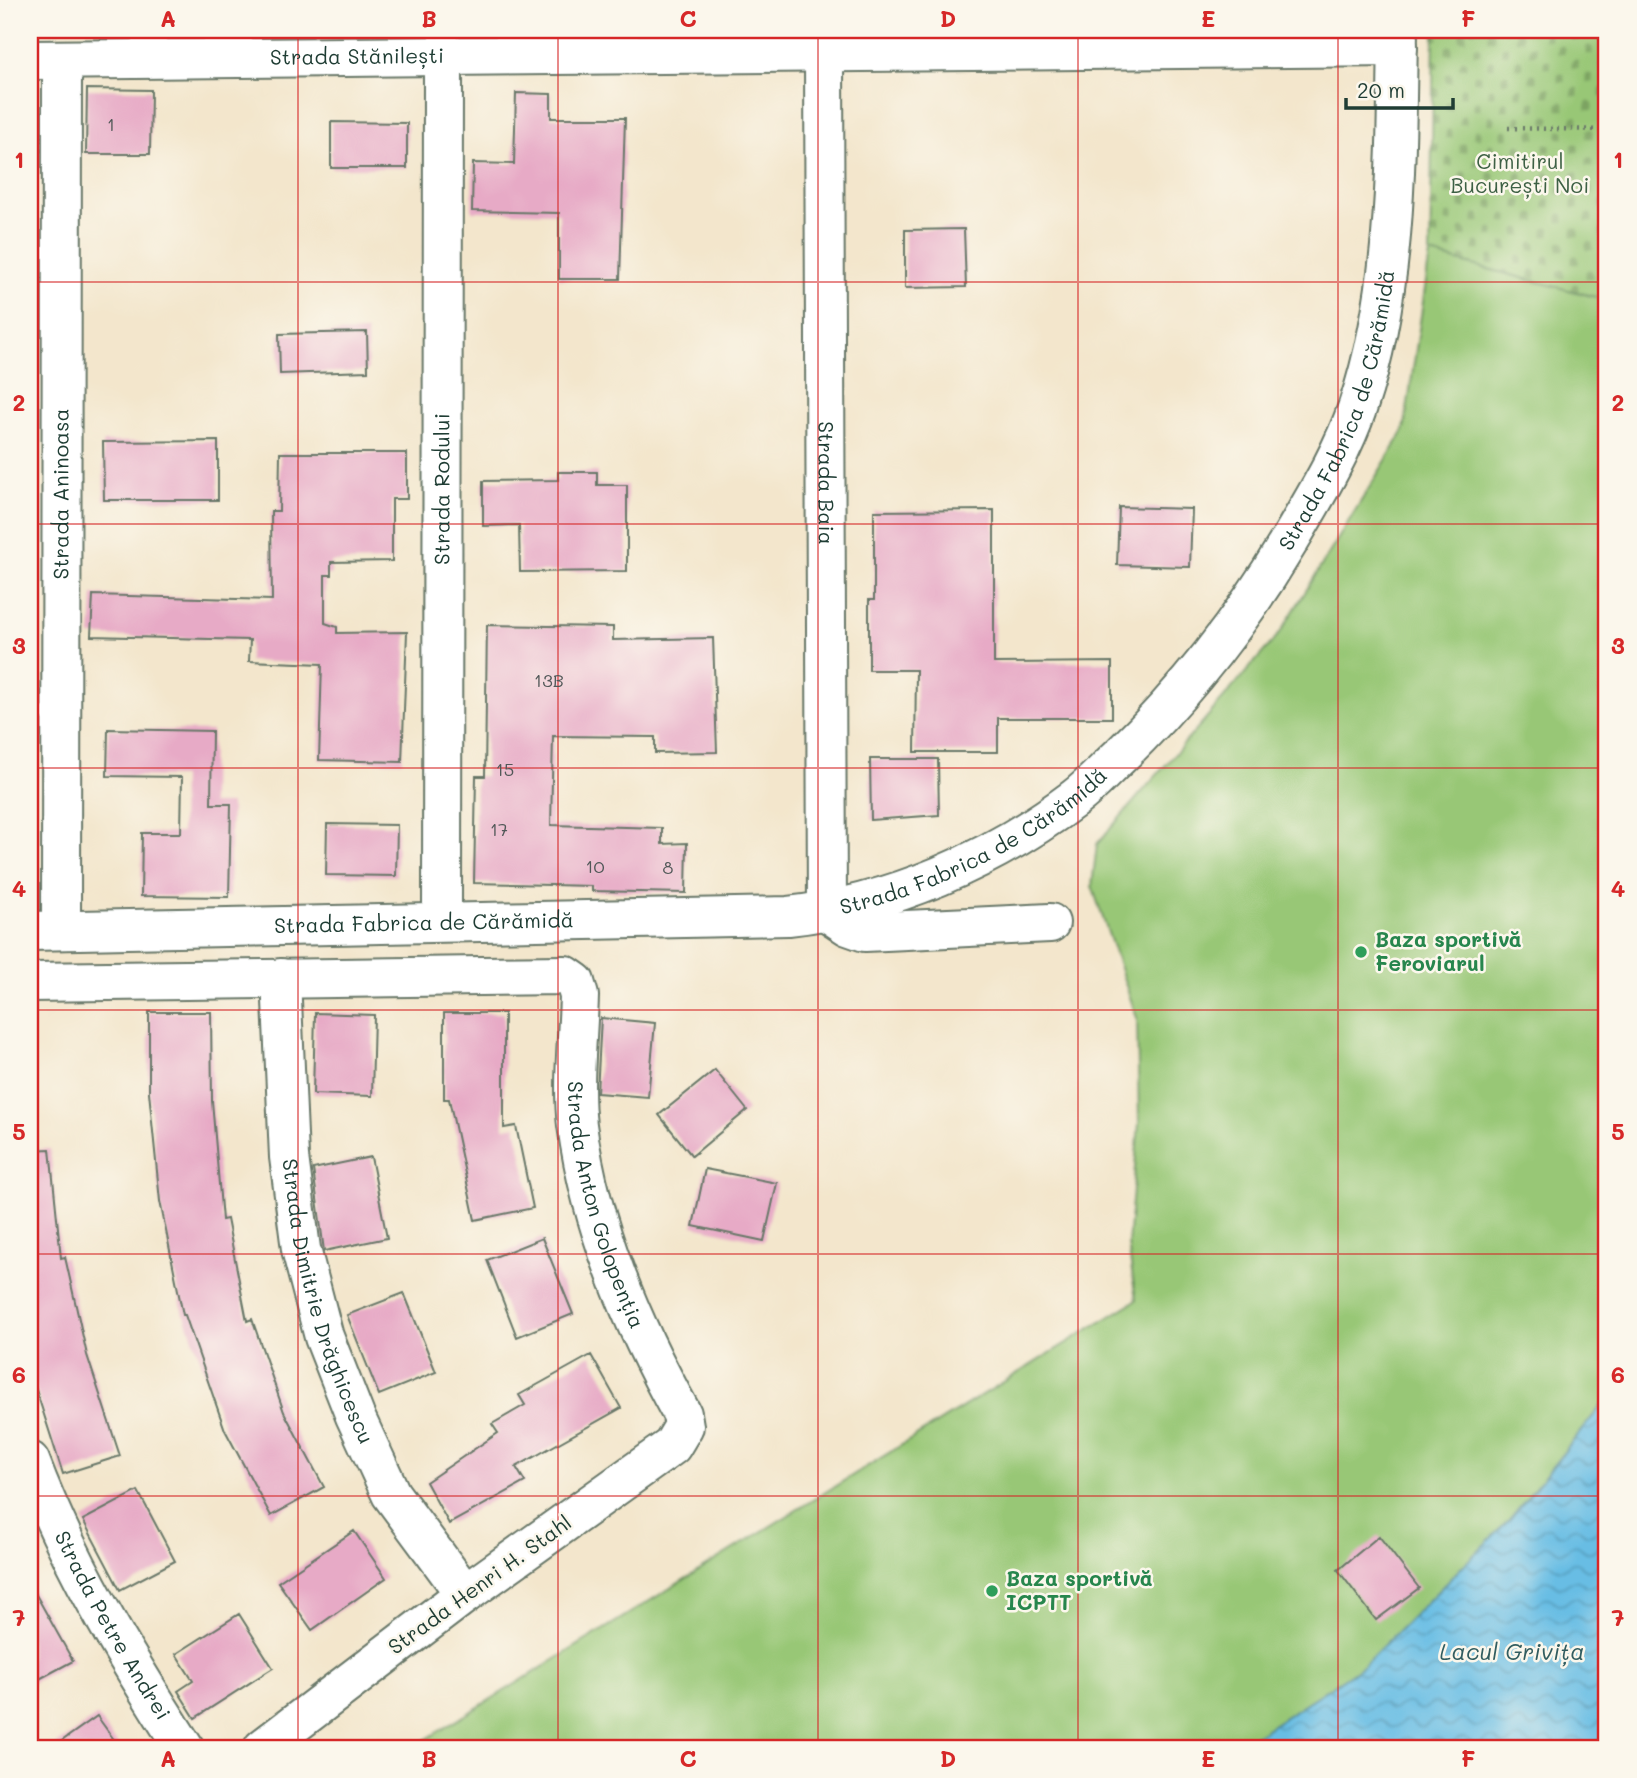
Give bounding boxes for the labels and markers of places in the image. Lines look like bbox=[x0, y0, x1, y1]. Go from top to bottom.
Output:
place label: Baza sportivă Feroviarul bbox=[1375, 925, 1522, 976]
marker: Baza sportivă Feroviarul bbox=[1353, 944, 1369, 960]
place label: Baza sportivă ICPTT bbox=[1006, 1564, 1153, 1615]
marker: Baza sportivă ICPTT bbox=[984, 1583, 1000, 1599]

